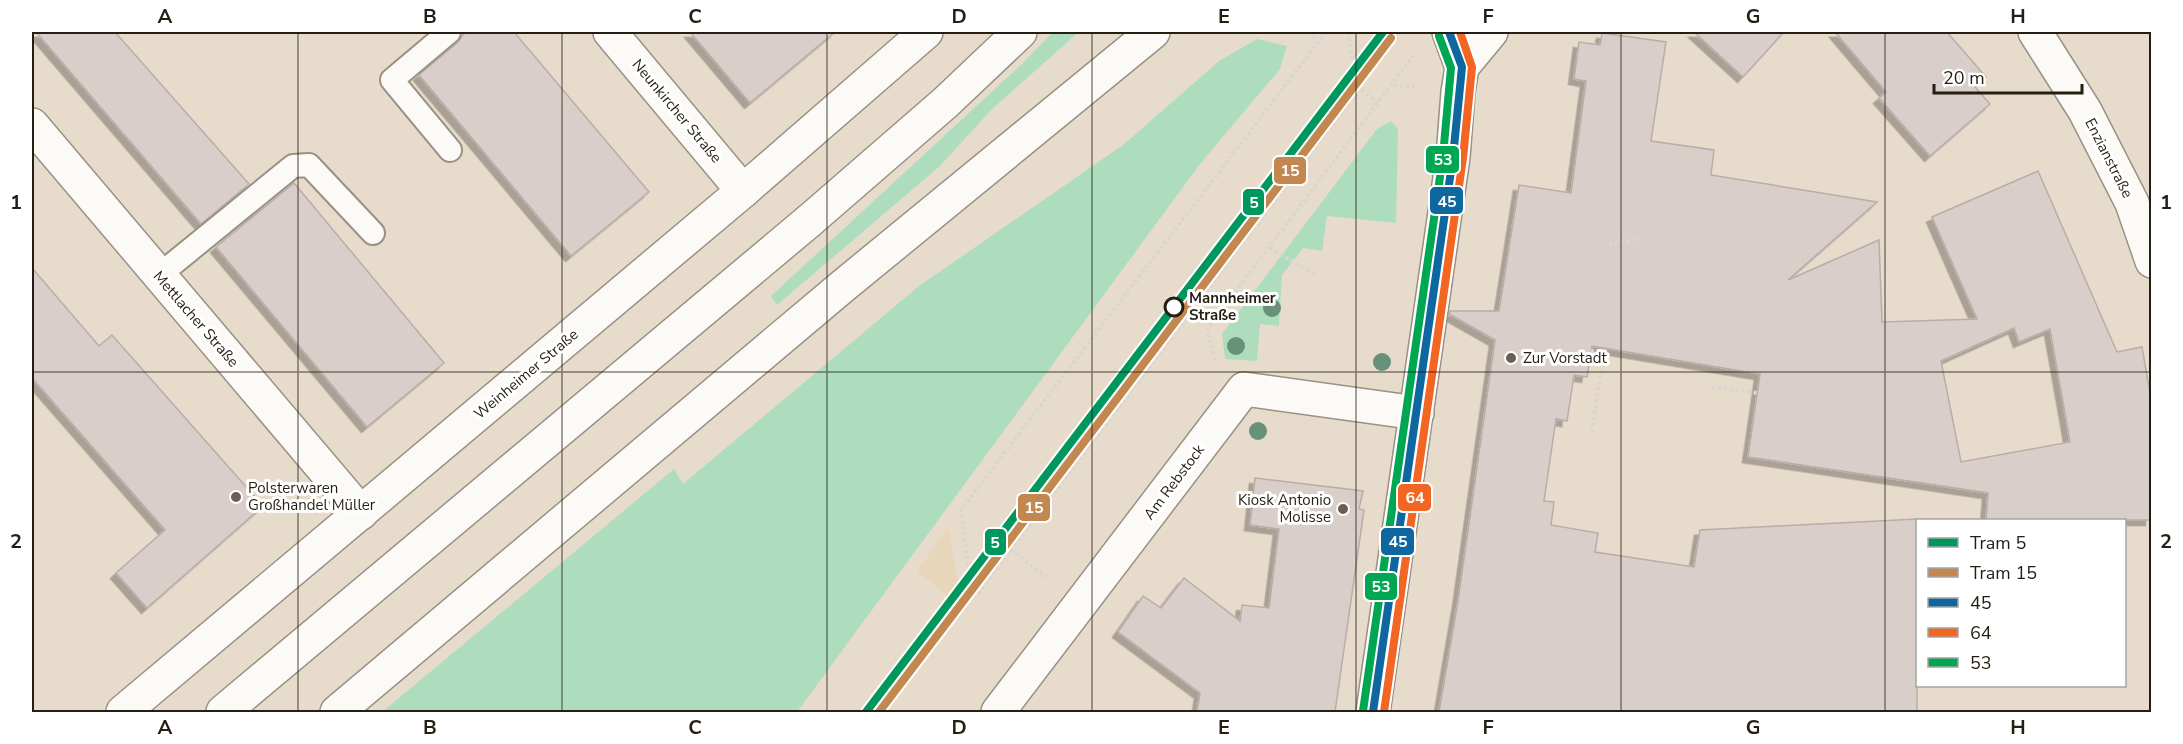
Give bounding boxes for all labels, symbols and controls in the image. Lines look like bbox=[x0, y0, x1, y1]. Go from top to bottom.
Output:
text: A bbox=[158, 3, 173, 30]
text: B bbox=[423, 3, 437, 30]
text: C bbox=[688, 3, 702, 30]
text: D bbox=[951, 3, 967, 30]
text: E bbox=[1218, 3, 1230, 30]
text: F bbox=[1482, 3, 1494, 30]
text: G bbox=[1746, 3, 1760, 30]
text: H bbox=[2010, 3, 2026, 30]
street label: Neunkircher Straße bbox=[628, 55, 726, 167]
scale bar bbox=[1934, 57, 2082, 95]
text: 20 m bbox=[1943, 66, 1985, 90]
street label: Enzianstraße bbox=[2080, 115, 2138, 201]
line badge: 53 bbox=[1425, 145, 1460, 174]
text: 53 bbox=[1433, 149, 1453, 171]
line badge: 15 bbox=[1273, 156, 1307, 185]
text: 15 bbox=[1280, 160, 1300, 182]
line badge: 45 bbox=[1429, 186, 1464, 215]
line badge: 5 bbox=[1242, 188, 1265, 216]
text: 1 bbox=[10, 189, 22, 216]
text: 1 bbox=[2160, 189, 2172, 216]
text: 45 bbox=[1437, 191, 1457, 213]
text: 5 bbox=[1249, 192, 1259, 214]
street label: Mettlacher Straße bbox=[149, 267, 243, 371]
place label: Mannheimer Straße bbox=[1189, 288, 1276, 325]
marker: Mannheimer Straße bbox=[1164, 297, 1184, 317]
street label: Weinheimer Straße bbox=[470, 324, 582, 424]
place label: Zur Vorstadt bbox=[1523, 348, 1607, 368]
marker: Zur Vorstadt bbox=[1504, 351, 1518, 365]
street label: Am Rebstock bbox=[1139, 440, 1209, 524]
place label: Polsterwaren Großhandel Müller bbox=[248, 478, 376, 515]
line badge: 64 bbox=[1397, 483, 1432, 512]
text: 64 bbox=[1405, 487, 1425, 509]
marker: Polsterwaren Großhandel Müller bbox=[229, 490, 243, 504]
place label: Kiosk Antonio Molisse bbox=[1238, 490, 1331, 527]
line badge: 15 bbox=[1017, 493, 1051, 522]
text: 15 bbox=[1024, 497, 1044, 519]
marker: Kiosk Antonio Molisse bbox=[1336, 502, 1350, 516]
legend bbox=[1916, 519, 2126, 687]
line badge: 45 bbox=[1380, 527, 1415, 556]
text: 2 bbox=[10, 528, 22, 555]
line badge: 5 bbox=[984, 528, 1007, 556]
text: 2 bbox=[2160, 528, 2172, 555]
text: 45 bbox=[1388, 531, 1408, 553]
text: Tram 5 bbox=[1970, 531, 2026, 555]
text: 5 bbox=[990, 532, 1000, 554]
text: Tram 15 bbox=[1970, 561, 2037, 585]
line badge: 53 bbox=[1364, 572, 1398, 601]
text: 53 bbox=[1371, 576, 1391, 598]
text: 45 bbox=[1970, 591, 1992, 615]
text: 64 bbox=[1970, 621, 1992, 645]
text: 53 bbox=[1970, 651, 1992, 675]
text: A bbox=[158, 714, 173, 741]
text: B bbox=[423, 714, 437, 741]
text: C bbox=[688, 714, 702, 741]
text: D bbox=[951, 714, 967, 741]
text: E bbox=[1218, 714, 1230, 741]
text: F bbox=[1482, 714, 1494, 741]
text: G bbox=[1746, 714, 1760, 741]
text: H bbox=[2010, 714, 2026, 741]

